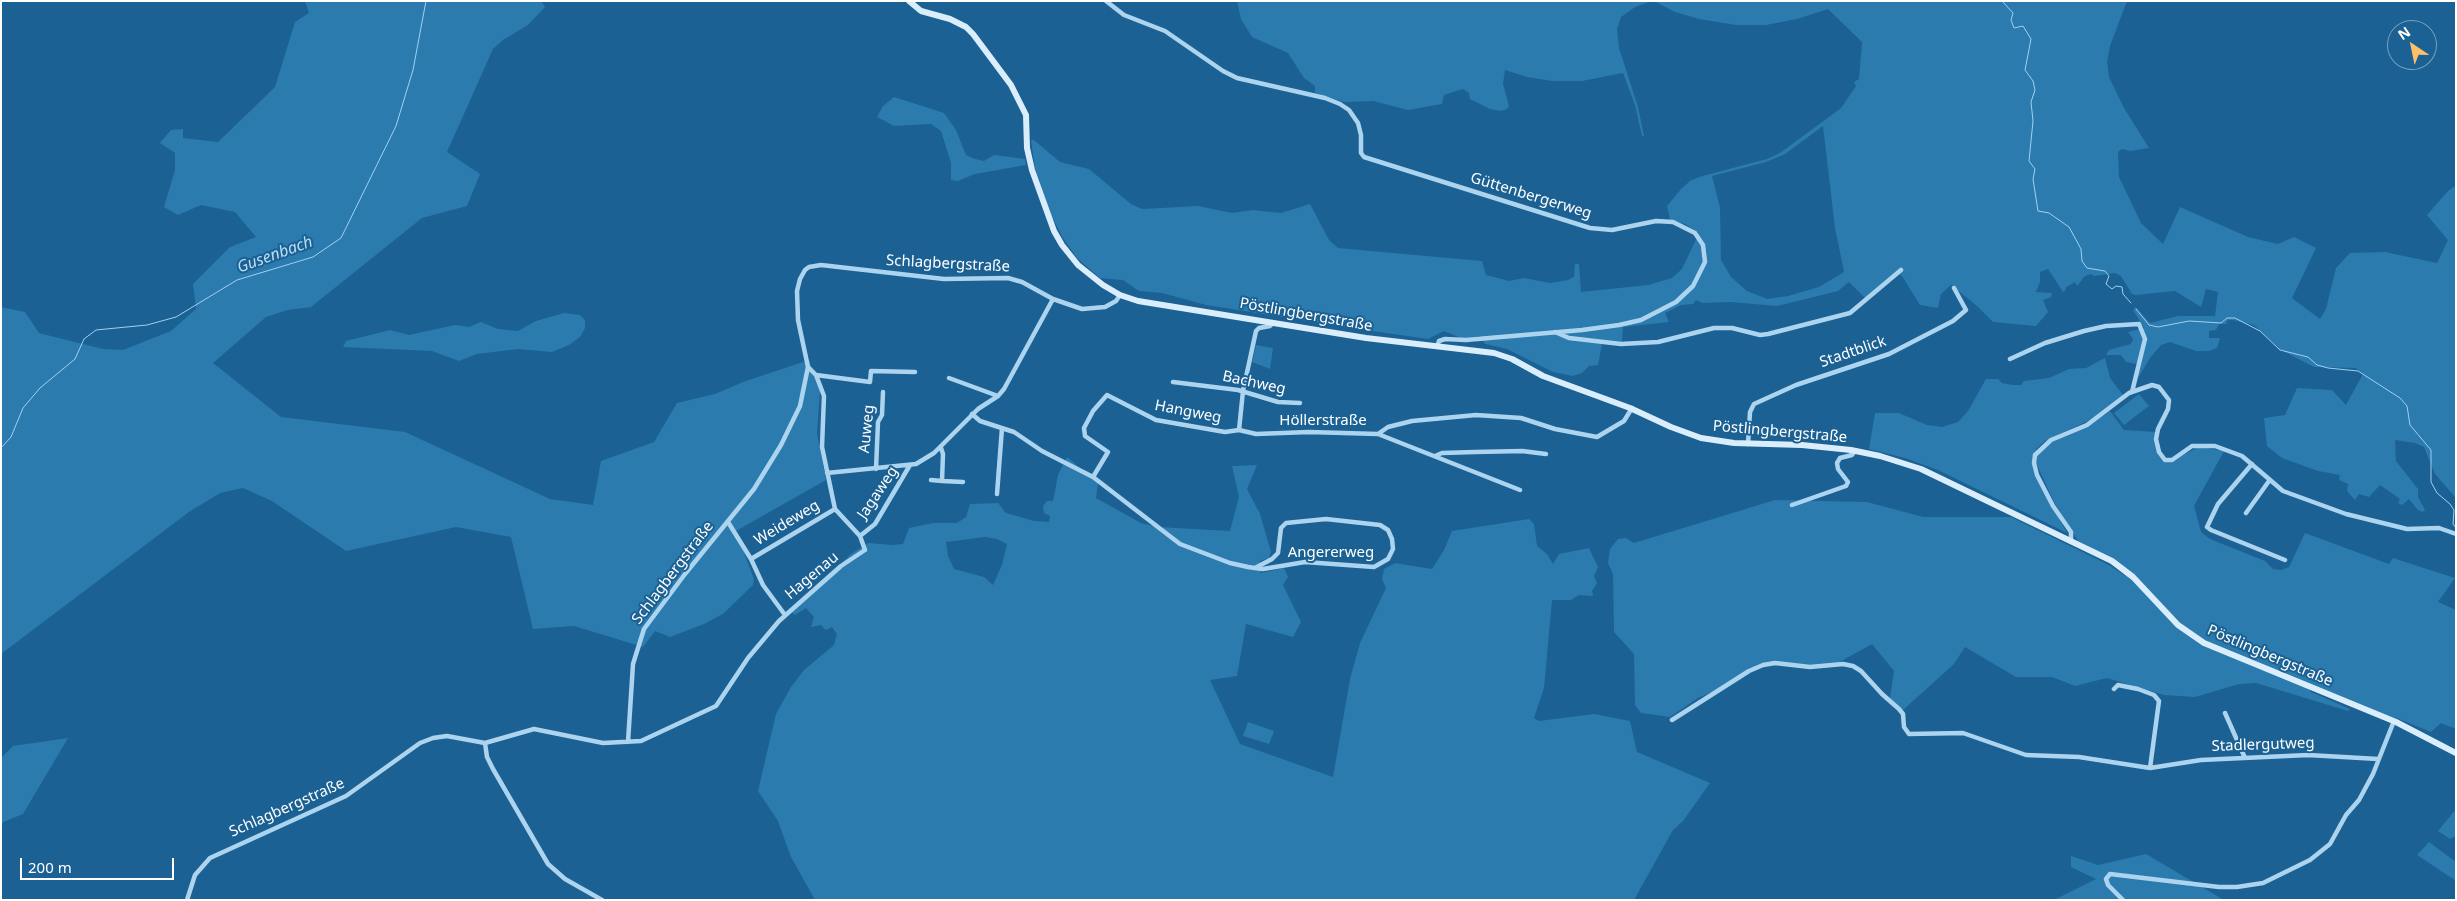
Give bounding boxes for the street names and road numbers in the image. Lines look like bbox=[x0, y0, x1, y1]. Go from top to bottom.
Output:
street label: Güttenbergerweg bbox=[1468, 169, 1594, 223]
street label: Schlagbergstraße bbox=[886, 252, 1010, 276]
street label: Pöstlingbergstraße bbox=[1238, 294, 1374, 336]
street label: Stadtblick bbox=[1818, 332, 1888, 372]
street label: Bachweg bbox=[1221, 368, 1287, 398]
street label: Hangweg bbox=[1153, 397, 1223, 427]
street label: Auweg bbox=[856, 404, 878, 454]
street label: Höllerstraße bbox=[1279, 412, 1367, 430]
street label: Pöstlingbergstraße bbox=[1712, 417, 1848, 447]
street label: Jagaweg bbox=[854, 463, 902, 523]
street label: Weideweg bbox=[751, 497, 823, 549]
street label: Schlagbergstraße bbox=[628, 518, 718, 628]
street label: Angererweg bbox=[1288, 544, 1374, 562]
street label: Hagenau bbox=[782, 548, 842, 604]
street label: Pöstlingbergstraße bbox=[2204, 621, 2336, 691]
street label: Stadlergutweg bbox=[2211, 734, 2315, 756]
street label: Schlagbergstraße bbox=[227, 775, 347, 841]

